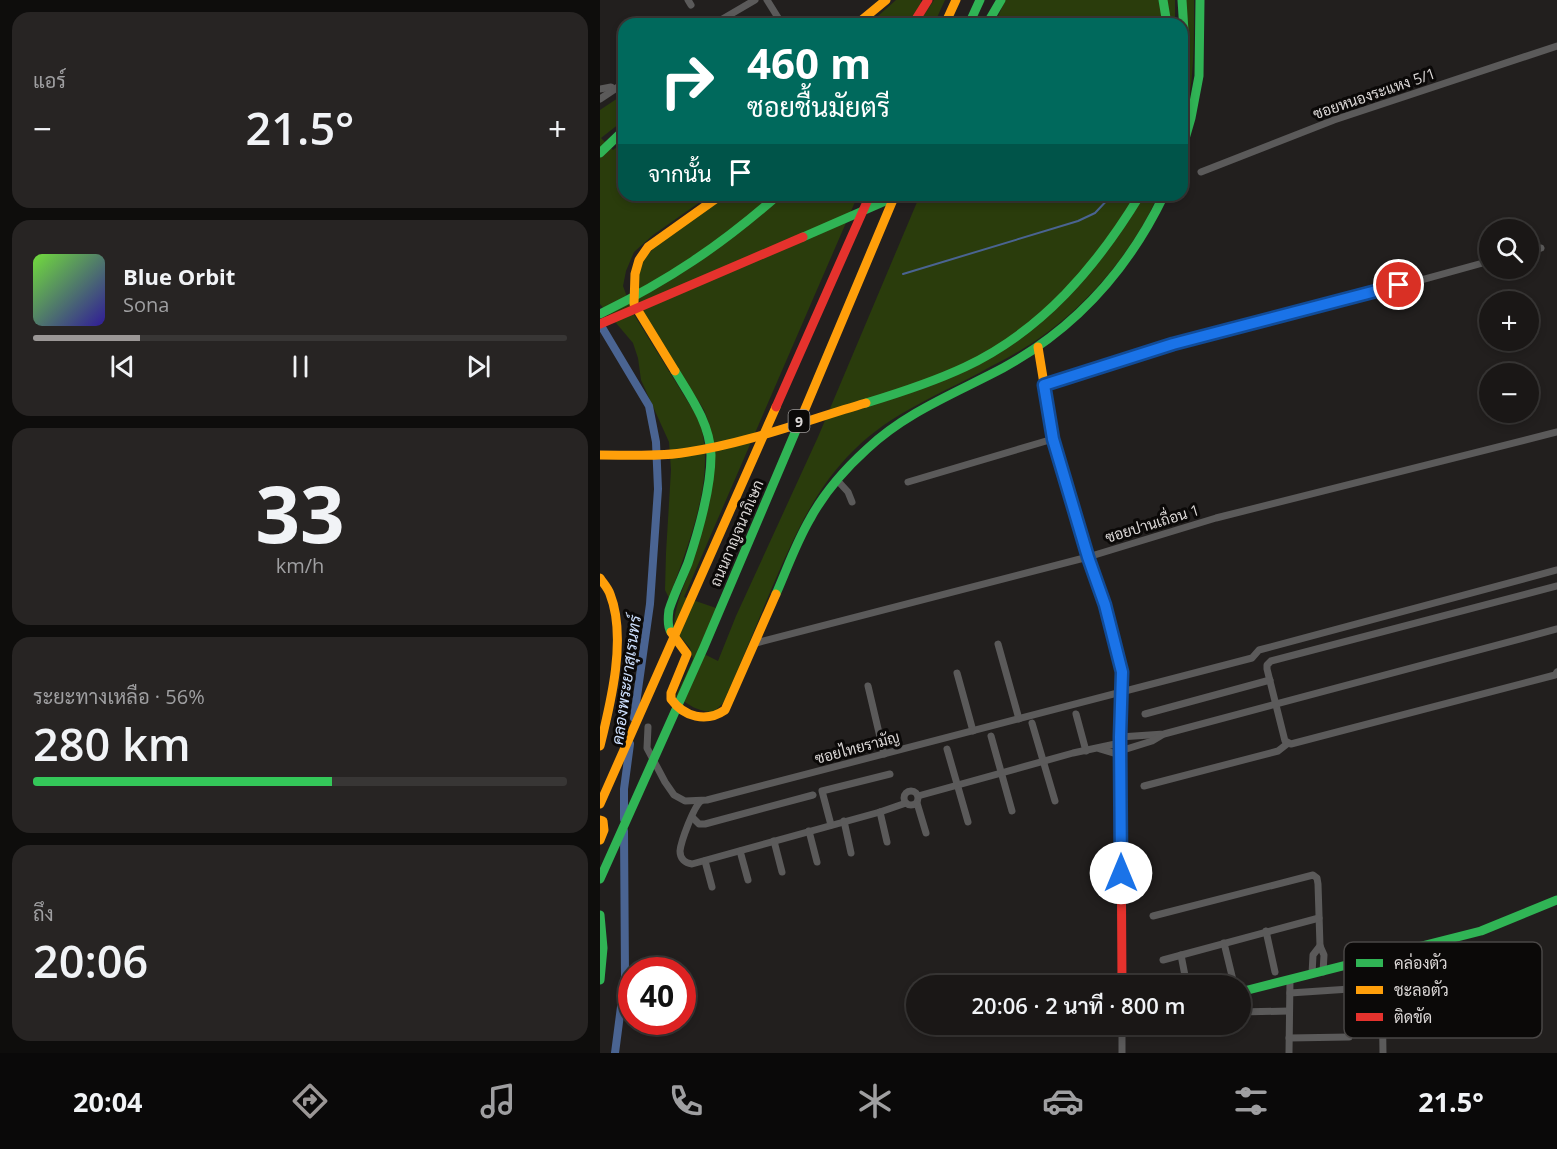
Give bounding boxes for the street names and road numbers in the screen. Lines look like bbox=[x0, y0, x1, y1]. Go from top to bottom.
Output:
street label: ซอยหนองระแหง 5/1 bbox=[1310, 63, 1438, 123]
road number: 9 bbox=[788, 410, 810, 432]
street label: ถนนกาญจนาภิเษก bbox=[705, 477, 767, 589]
street label: ซอยปานเถื่อน 1 bbox=[1101, 495, 1202, 547]
street label: ซอยไทยรามัญ bbox=[812, 726, 902, 768]

